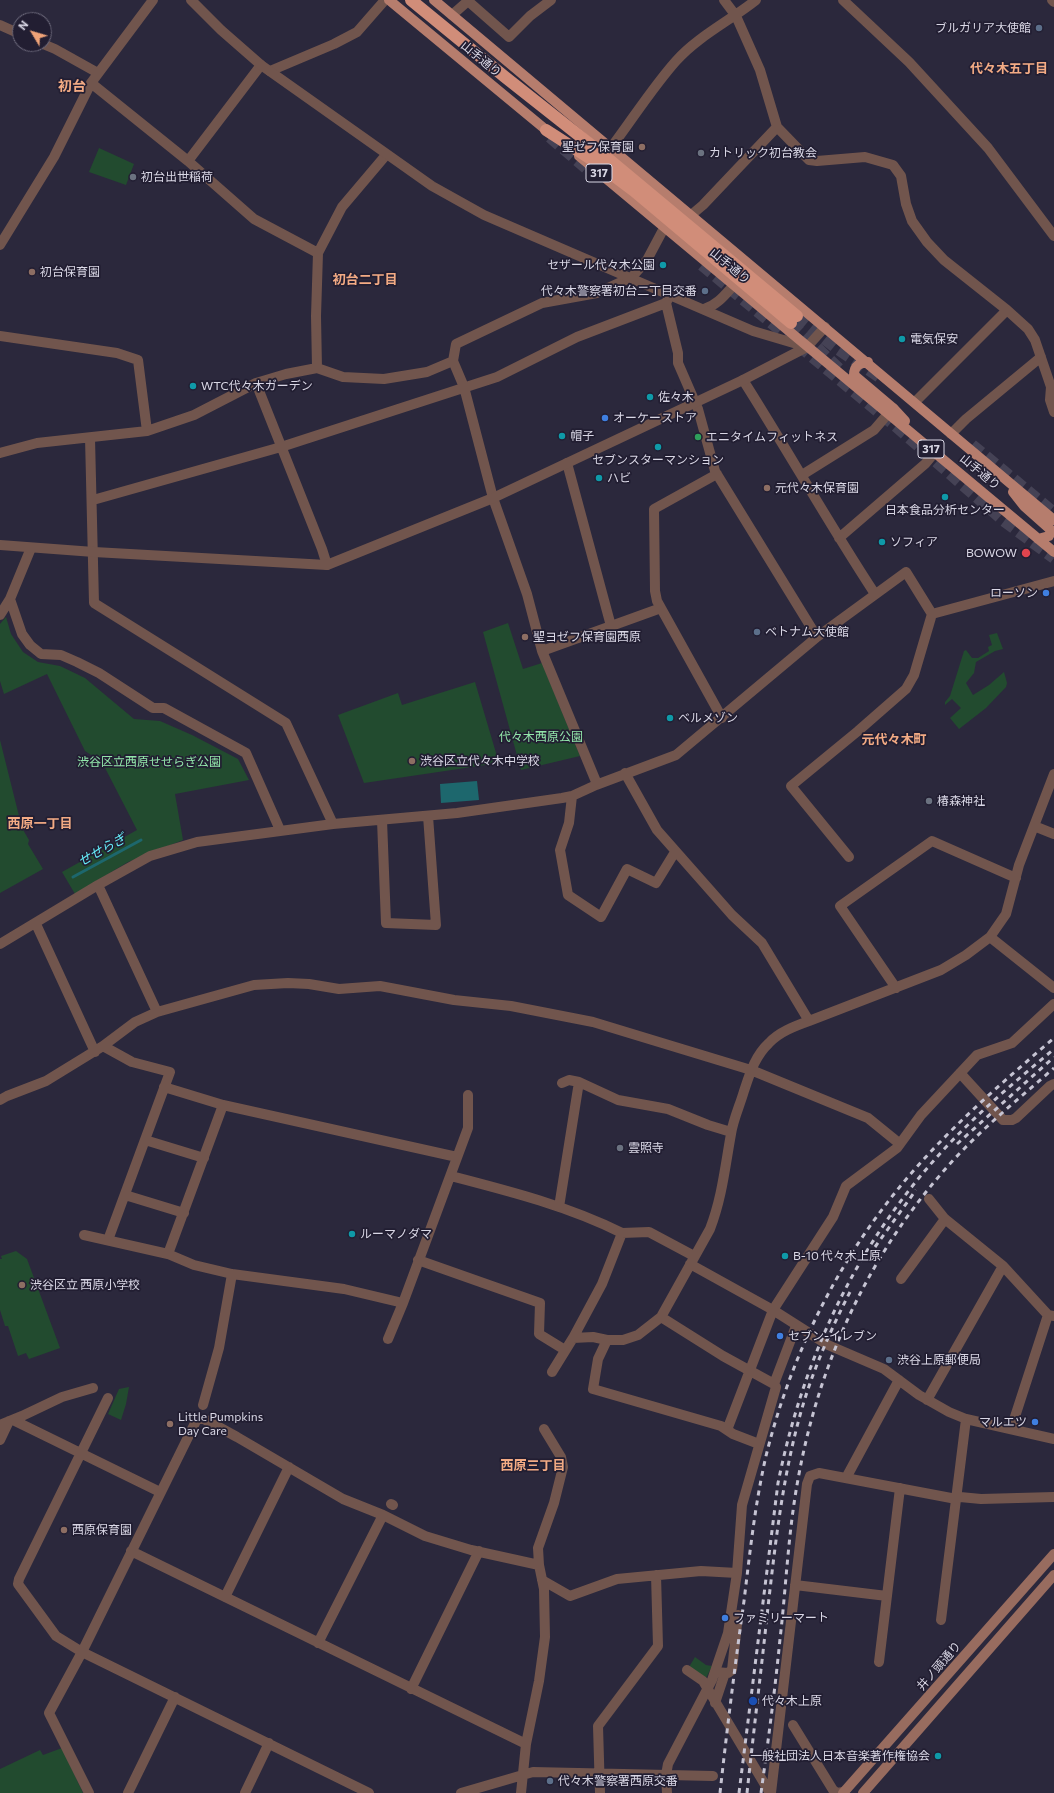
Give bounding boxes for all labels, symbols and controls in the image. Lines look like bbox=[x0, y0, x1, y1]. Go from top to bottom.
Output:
north arrow bbox=[12, 12, 52, 52]
text: N bbox=[15, 18, 31, 32]
place label: ブルガリア大使館 bbox=[935, 21, 1031, 35]
marker: ブルガリア大使館 bbox=[1034, 23, 1044, 33]
street label: 山手通り bbox=[458, 38, 504, 80]
district label: 代々木五丁目 bbox=[970, 61, 1048, 77]
district label: 初台 bbox=[58, 78, 86, 94]
place label: 聖ゼフ保育園 bbox=[562, 140, 634, 154]
marker: 聖ゼフ保育園 bbox=[637, 142, 647, 152]
place label: カトリック初台教会 bbox=[709, 146, 817, 160]
marker: カトリック初台教会 bbox=[696, 148, 706, 158]
road number: 317 bbox=[586, 164, 612, 182]
place label: 初台出世稲荷 bbox=[141, 170, 213, 184]
marker: 初台出世稲荷 bbox=[128, 172, 138, 182]
street label: 山手通り bbox=[707, 245, 753, 287]
place label: セザール代々木公園 bbox=[547, 258, 655, 272]
marker: セザール代々木公園 bbox=[658, 260, 668, 270]
place label: 初台保育園 bbox=[40, 265, 100, 279]
marker: 初台保育園 bbox=[27, 267, 37, 277]
district label: 初台二丁目 bbox=[333, 272, 397, 288]
place label: 代々木警察署初台二丁目交番 bbox=[541, 284, 697, 298]
marker: 代々木警察署初台二丁目交番 bbox=[700, 286, 710, 296]
place label: 電気保安 bbox=[910, 332, 958, 346]
marker: 電気保安 bbox=[897, 334, 907, 344]
place label: WTC代々木ガーデン bbox=[201, 379, 313, 393]
marker: WTC代々木ガーデン bbox=[188, 381, 198, 391]
place label: 佐々木 bbox=[658, 390, 694, 404]
marker: 佐々木 bbox=[645, 392, 655, 402]
place label: オーケーストア bbox=[613, 411, 697, 425]
marker: オーケーストア bbox=[600, 413, 610, 423]
place label: 帽子 bbox=[570, 429, 594, 443]
place label: エニタイムフィットネス bbox=[706, 430, 838, 444]
marker: 帽子 bbox=[557, 431, 567, 441]
marker: エニタイムフィットネス bbox=[693, 432, 703, 442]
road number: 317 bbox=[918, 440, 944, 458]
marker: セブンスターマンション bbox=[653, 442, 663, 452]
street label: 山手通り bbox=[957, 451, 1003, 493]
place label: セブンスターマンション bbox=[592, 453, 724, 467]
place label: ハビ bbox=[607, 471, 631, 485]
marker: ハビ bbox=[594, 473, 604, 483]
place label: 元代々木保育園 bbox=[775, 481, 859, 495]
marker: 元代々木保育園 bbox=[762, 483, 772, 493]
marker: 日本食品分析センター bbox=[940, 492, 950, 502]
place label: 日本食品分析センター bbox=[885, 503, 1005, 517]
place label: ソフィア bbox=[890, 535, 938, 549]
marker: ソフィア bbox=[877, 537, 887, 547]
place label: BOWOW bbox=[966, 546, 1017, 560]
marker: BOWOW bbox=[1020, 547, 1032, 559]
place label: ローソン bbox=[990, 586, 1038, 600]
marker: ローソン bbox=[1041, 588, 1051, 598]
place label: ベトナム大使館 bbox=[765, 625, 849, 639]
marker: ベトナム大使館 bbox=[752, 627, 762, 637]
place label: 聖ヨゼフ保育園西原 bbox=[533, 630, 641, 644]
marker: 聖ヨゼフ保育園西原 bbox=[520, 632, 530, 642]
place label: ベルメゾン bbox=[678, 711, 738, 725]
marker: ベルメゾン bbox=[665, 713, 675, 723]
park label: 代々木西原公園 bbox=[499, 730, 583, 744]
district label: 元代々木町 bbox=[862, 732, 926, 748]
place label: 渋谷区立代々木中学校 bbox=[420, 754, 540, 768]
park label: 渋谷区立西原せせらぎ公園 bbox=[77, 755, 221, 769]
marker: 渋谷区立代々木中学校 bbox=[407, 756, 417, 766]
place label: 椿森神社 bbox=[937, 794, 985, 808]
marker: 椿森神社 bbox=[924, 796, 934, 806]
district label: 西原一丁目 bbox=[8, 816, 72, 832]
water label: せせらぎ bbox=[75, 831, 129, 869]
place label: 雲照寺 bbox=[628, 1141, 664, 1155]
marker: 雲照寺 bbox=[615, 1143, 625, 1153]
place label: ルーマノダマ bbox=[360, 1227, 432, 1241]
marker: ルーマノダマ bbox=[347, 1229, 357, 1239]
place label: B-10 代々木上原 bbox=[793, 1249, 881, 1263]
marker: B-10 代々木上原 bbox=[780, 1251, 790, 1261]
place label: 渋谷区立 西原小学校 bbox=[30, 1278, 140, 1292]
marker: 渋谷区立 西原小学校 bbox=[17, 1280, 27, 1290]
place label: セブン-イレブン bbox=[788, 1329, 877, 1343]
marker: セブン-イレブン bbox=[775, 1331, 785, 1341]
place label: 渋谷上原郵便局 bbox=[897, 1353, 981, 1367]
marker: 渋谷上原郵便局 bbox=[884, 1355, 894, 1365]
place label: Little Pumpkins Day Care bbox=[178, 1410, 263, 1438]
place label: マルエツ bbox=[979, 1415, 1027, 1429]
marker: マルエツ bbox=[1030, 1417, 1040, 1427]
marker: Little Pumpkins Day Care bbox=[165, 1419, 175, 1429]
district label: 西原三丁目 bbox=[501, 1458, 565, 1474]
place label: 西原保育園 bbox=[72, 1523, 132, 1537]
marker: 西原保育園 bbox=[59, 1525, 69, 1535]
place label: ファミリーマート bbox=[733, 1611, 829, 1625]
marker: ファミリーマート bbox=[720, 1613, 730, 1623]
street label: 井ノ頭通り bbox=[914, 1639, 964, 1693]
place label: 代々木上原 bbox=[762, 1694, 822, 1708]
marker: 代々木上原 bbox=[747, 1695, 759, 1707]
place label: 一般社団法人日本音楽著作権協会 bbox=[750, 1749, 930, 1763]
marker: 一般社団法人日本音楽著作権協会 bbox=[933, 1751, 943, 1761]
place label: 代々木警察署西原交番 bbox=[558, 1774, 678, 1788]
marker: 代々木警察署西原交番 bbox=[545, 1776, 555, 1786]

